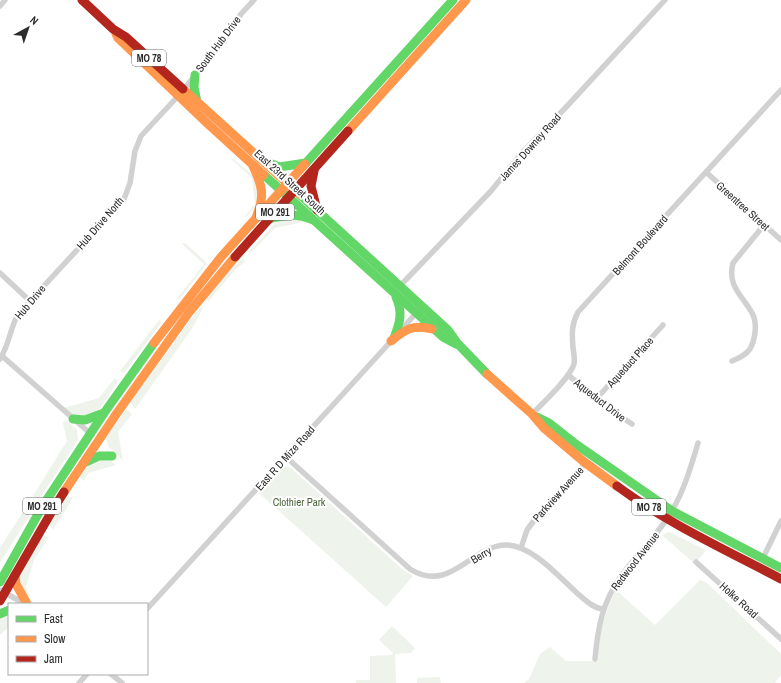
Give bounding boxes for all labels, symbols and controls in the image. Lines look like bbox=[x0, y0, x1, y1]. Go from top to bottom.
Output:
north arrow bbox=[8, 8, 48, 48]
text: N bbox=[27, 13, 41, 28]
street label: South Hub Drive bbox=[192, 13, 244, 75]
road number: MO 78 bbox=[132, 50, 166, 66]
street label: James Downey Road bbox=[496, 110, 564, 184]
street label: East 23rd Street South bbox=[251, 146, 329, 218]
street label: Greentree Street bbox=[713, 178, 773, 234]
street label: Hub Drive North bbox=[73, 194, 127, 252]
road number: MO 291 bbox=[256, 204, 294, 220]
street label: Belmont Boulevard bbox=[609, 212, 671, 278]
street label: Hub Drive bbox=[12, 282, 48, 322]
street label: Aqueduct Place bbox=[603, 334, 656, 391]
street label: Aqueduct Drive bbox=[570, 375, 629, 425]
street label: East R D Mize Road bbox=[252, 423, 318, 493]
street label: Parkview Avenue bbox=[530, 463, 586, 525]
park label: Clothier Park bbox=[273, 495, 326, 509]
road number: MO 291 bbox=[23, 498, 61, 514]
road number: MO 78 bbox=[632, 499, 666, 515]
street label: Redwood Avenue bbox=[608, 529, 662, 593]
street label: Berry bbox=[468, 543, 494, 567]
street label: Holke Road bbox=[717, 579, 761, 621]
legend bbox=[8, 603, 148, 675]
text: Fast bbox=[44, 611, 63, 627]
text: Slow bbox=[44, 631, 66, 647]
text: Jam bbox=[44, 651, 63, 667]

